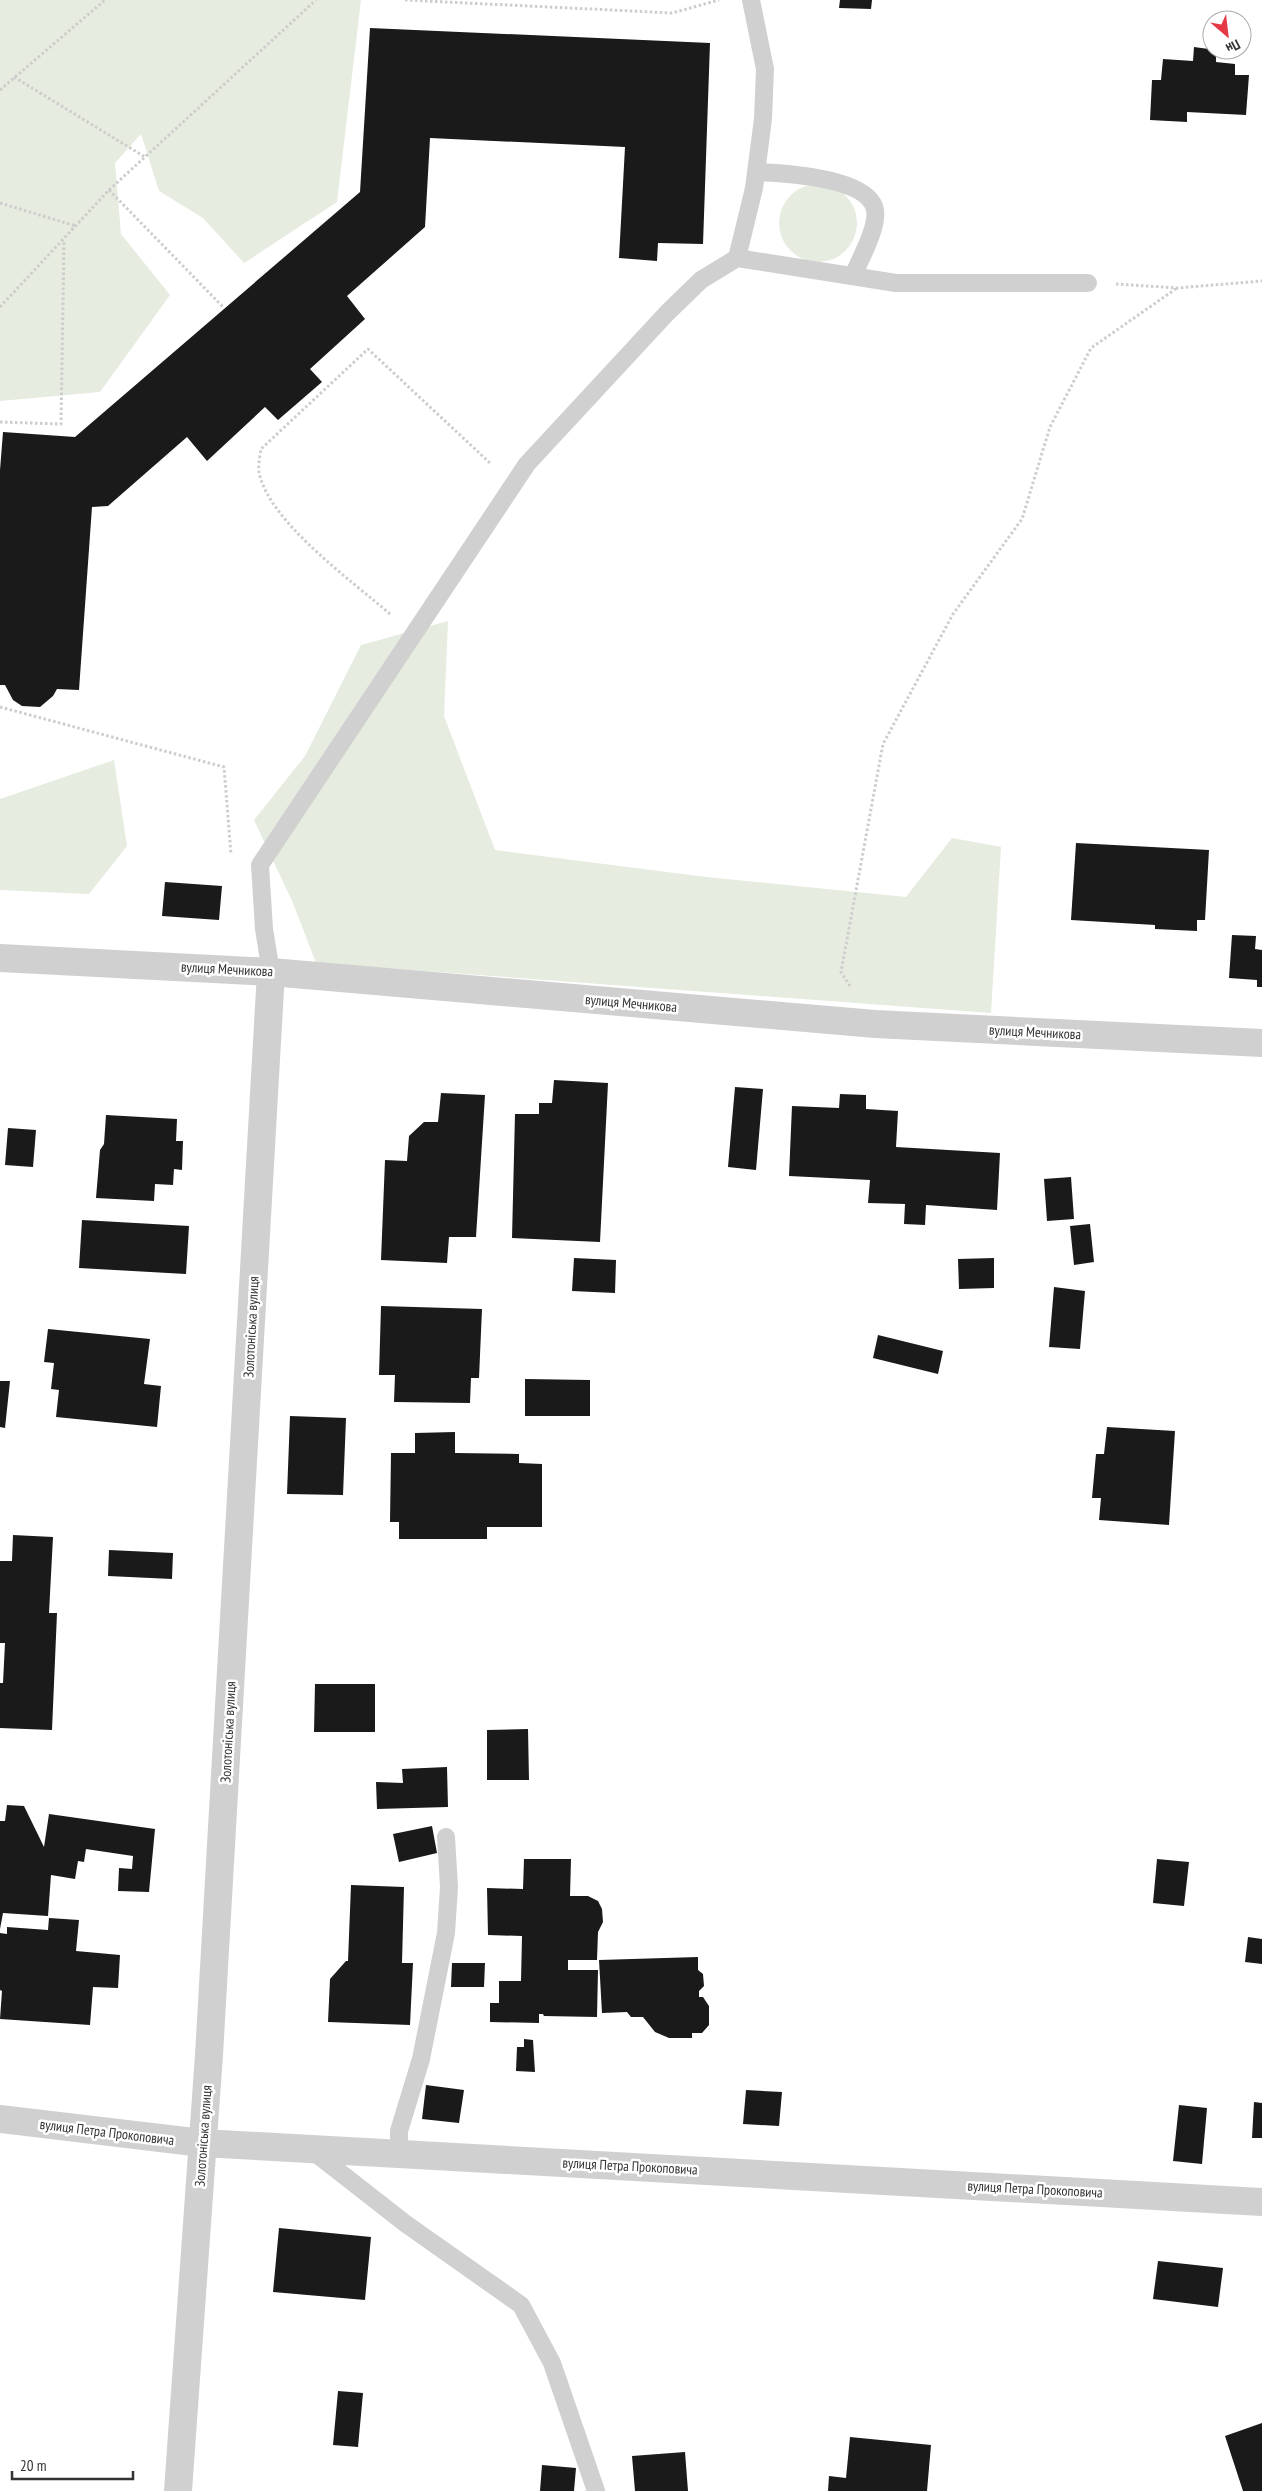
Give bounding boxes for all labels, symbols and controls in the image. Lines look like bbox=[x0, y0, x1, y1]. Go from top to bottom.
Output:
north arrow bbox=[1202, 10, 1252, 60]
text: Пн bbox=[1223, 35, 1243, 58]
street label: вулиця Мечникова bbox=[180, 958, 274, 980]
street label: вулиця Мечникова bbox=[584, 990, 678, 1016]
street label: вулиця Мечникова bbox=[988, 1021, 1082, 1043]
street label: Золотоніська вулиця bbox=[239, 1276, 263, 1378]
street label: Золотоніська вулиця bbox=[216, 1681, 240, 1783]
street label: Золотоніська вулиця bbox=[190, 2085, 216, 2187]
street label: вулиця Петра Прокоповича bbox=[39, 2115, 175, 2149]
street label: вулиця Петра Прокоповича bbox=[562, 2153, 698, 2179]
street label: вулиця Петра Прокоповича bbox=[967, 2176, 1103, 2202]
scale bar bbox=[12, 2448, 134, 2480]
text: 20 m bbox=[20, 2456, 46, 2475]

